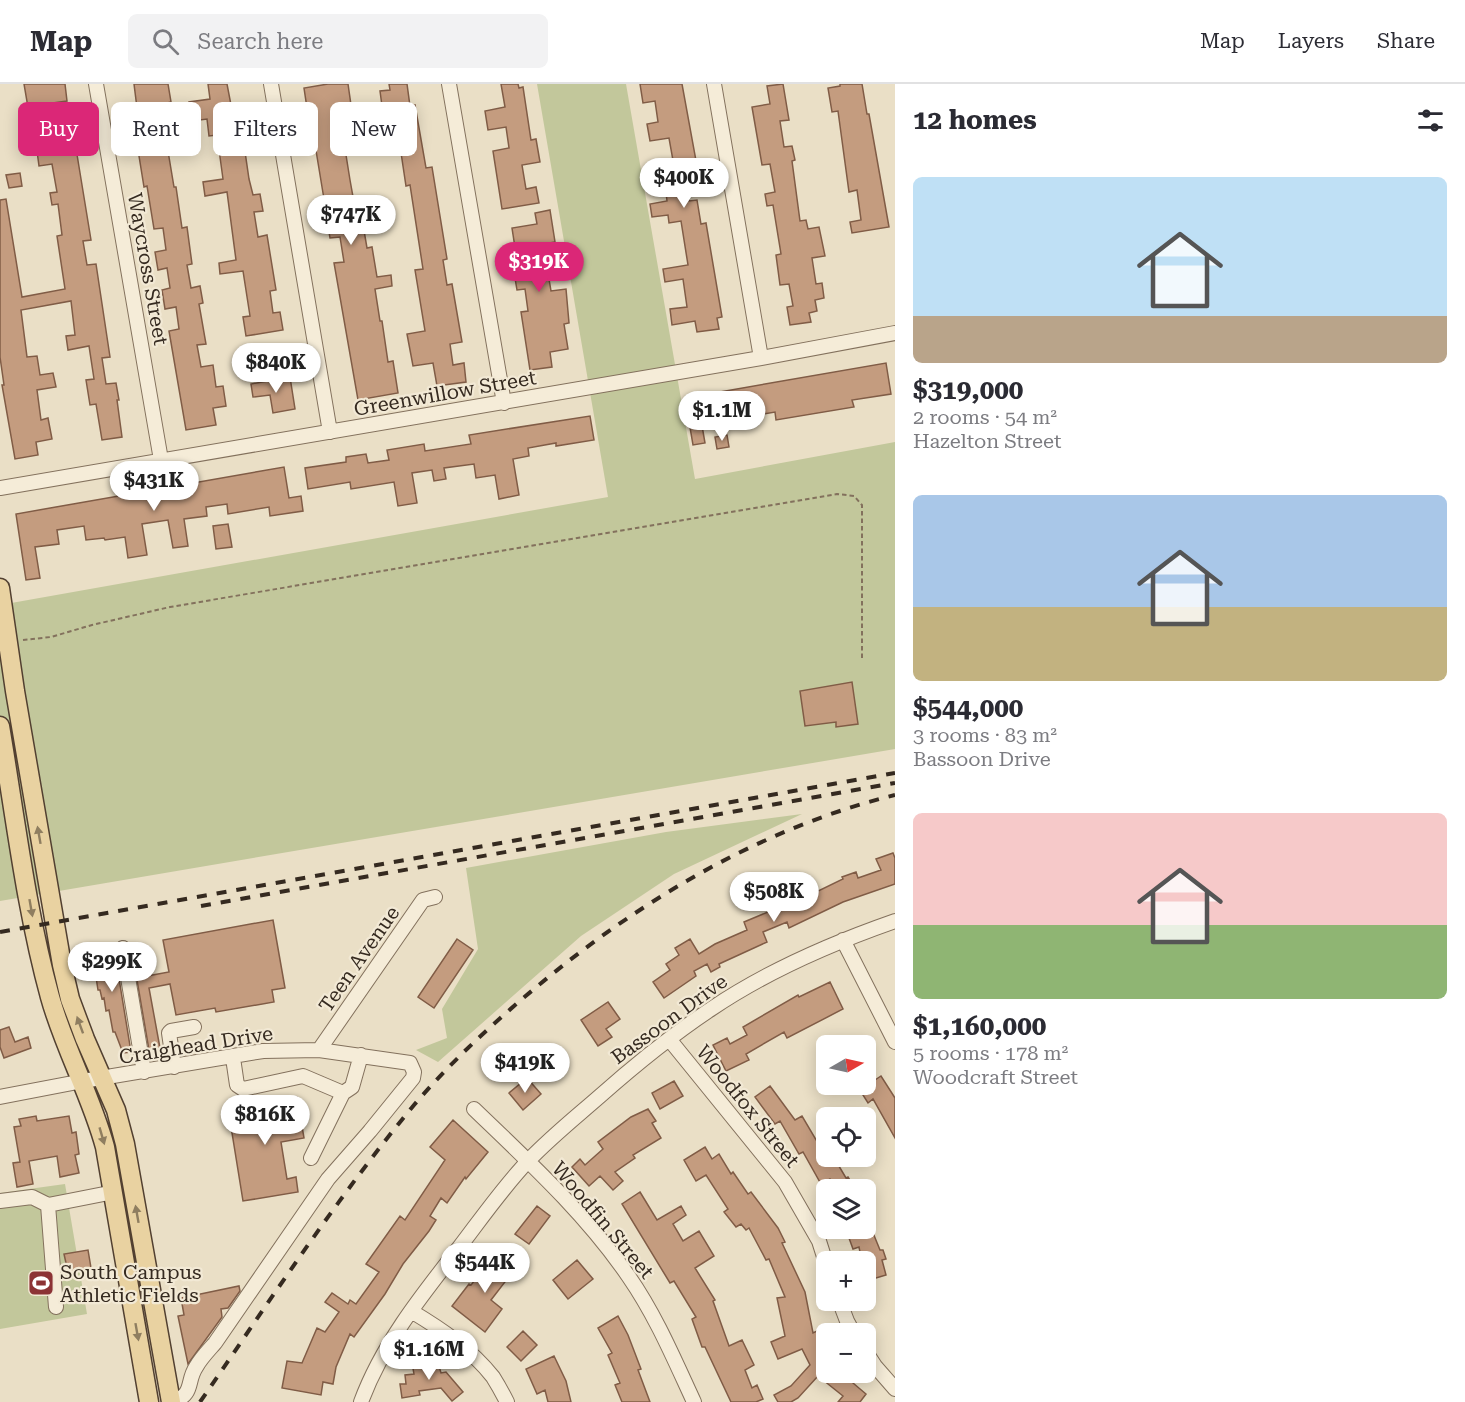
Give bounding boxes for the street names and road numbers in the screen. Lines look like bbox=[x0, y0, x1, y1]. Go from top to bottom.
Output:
street label: Waycross Street bbox=[123, 191, 173, 347]
street label: Greenwillow Street bbox=[352, 365, 538, 421]
street label: Teen Avenue bbox=[314, 901, 404, 1017]
street label: Bassoon Drive bbox=[606, 969, 732, 1069]
street label: Craighead Drive bbox=[117, 1021, 275, 1069]
street label: Woodfox Street bbox=[691, 1040, 805, 1172]
street label: Woodfin Street bbox=[547, 1156, 659, 1284]

